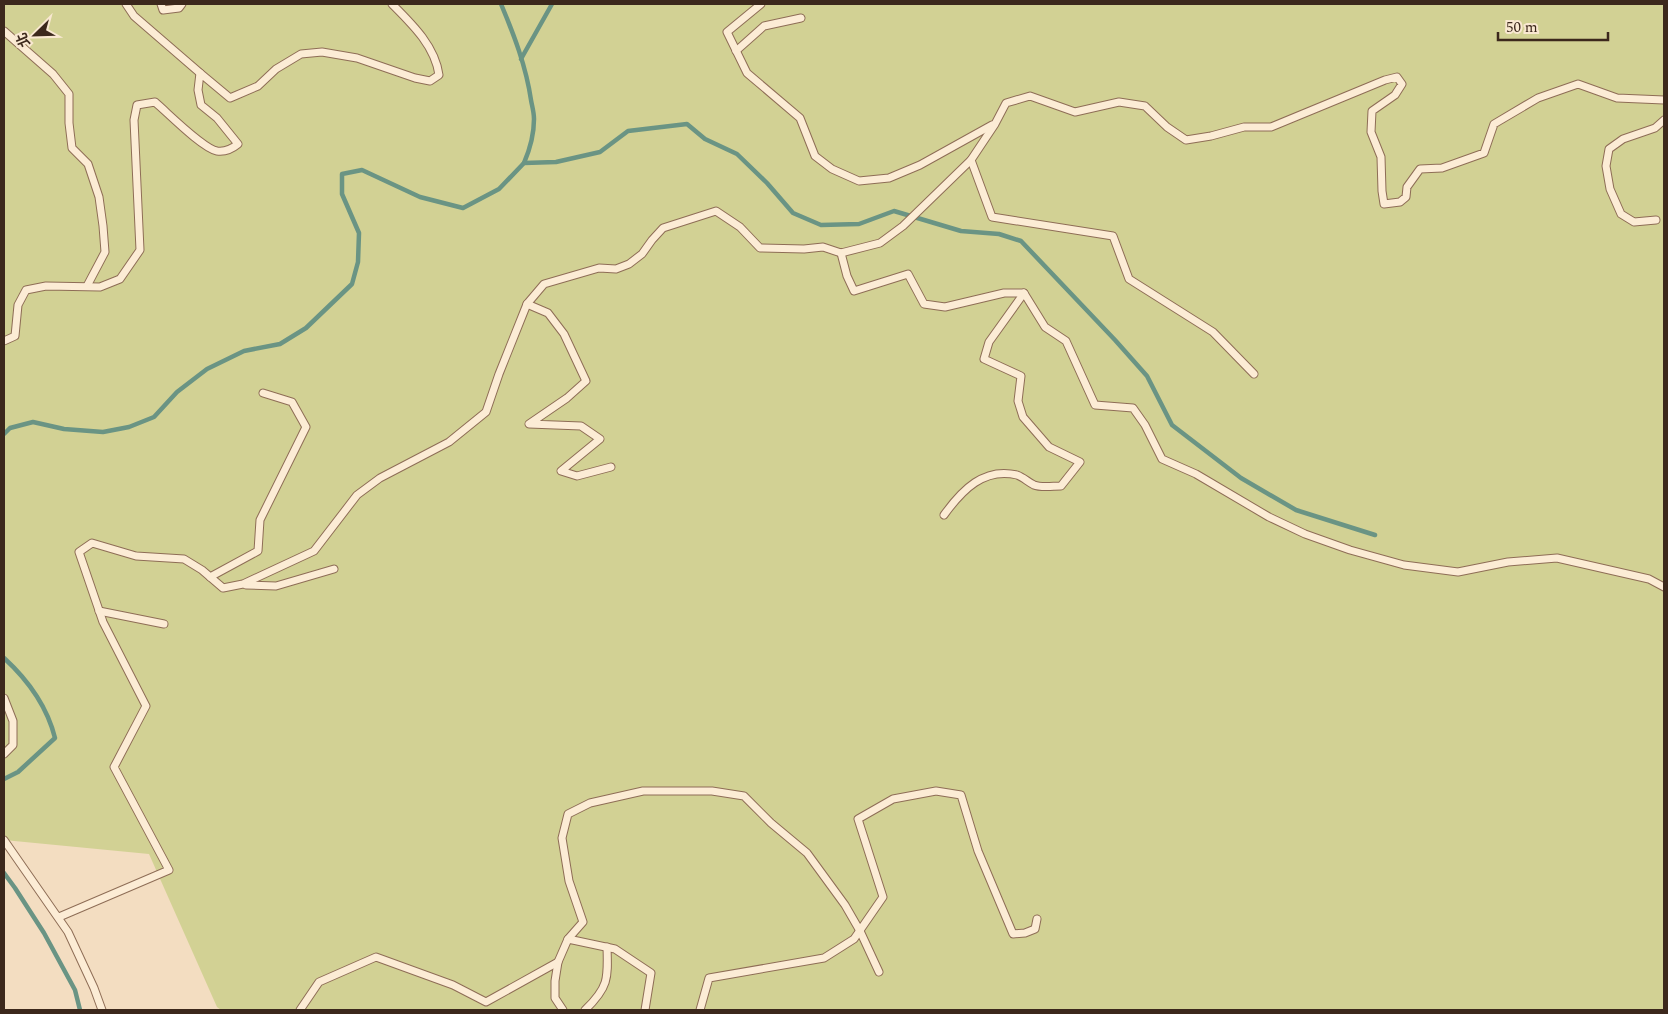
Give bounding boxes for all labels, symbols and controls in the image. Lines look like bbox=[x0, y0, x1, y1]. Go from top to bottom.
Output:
north arrow bbox=[10, 10, 60, 60]
scale bar bbox=[1498, 10, 1608, 42]
text: 50 m bbox=[1506, 16, 1538, 39]
text: 北 bbox=[11, 29, 36, 50]

